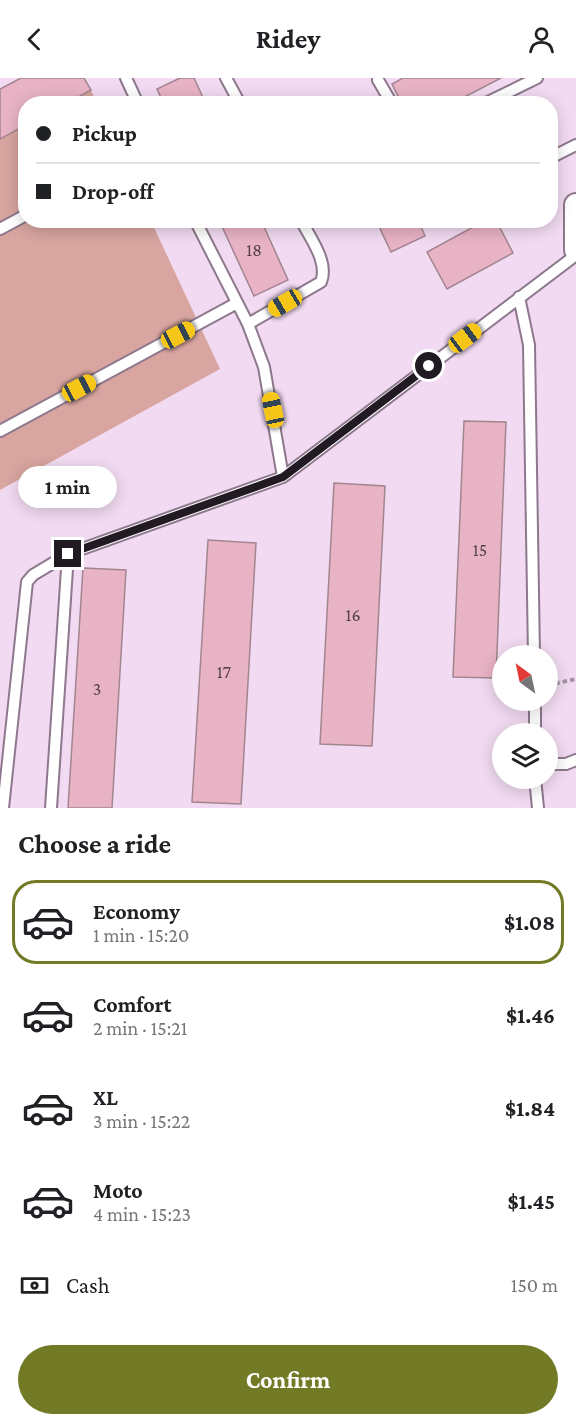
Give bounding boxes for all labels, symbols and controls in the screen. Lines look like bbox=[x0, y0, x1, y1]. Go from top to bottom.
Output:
icon: back bbox=[18, 23, 51, 56]
icon: person bbox=[525, 23, 558, 56]
text: Ridey bbox=[256, 24, 320, 54]
text: Pickup bbox=[72, 121, 137, 146]
text: Drop-off bbox=[72, 179, 154, 204]
house number: 18 bbox=[246, 240, 262, 260]
car bbox=[265, 286, 305, 320]
car bbox=[158, 319, 198, 351]
car bbox=[445, 320, 485, 356]
route start bbox=[415, 352, 442, 379]
car bbox=[59, 372, 99, 404]
car bbox=[260, 391, 286, 429]
callout: 1 min bbox=[19, 467, 118, 509]
text: 1 min bbox=[45, 476, 90, 498]
route end bbox=[54, 540, 81, 567]
house number: 15 bbox=[473, 540, 487, 560]
house number: 16 bbox=[345, 605, 361, 625]
north arrow bbox=[492, 645, 558, 711]
map controls bbox=[492, 645, 558, 789]
house number: 17 bbox=[217, 662, 231, 682]
house number: 3 bbox=[93, 679, 101, 699]
button: layers bbox=[492, 723, 558, 789]
text: Choose a ride bbox=[18, 829, 171, 859]
icon: car bbox=[21, 895, 75, 949]
text: Economy bbox=[93, 899, 180, 924]
text: $1.08 bbox=[504, 910, 555, 935]
text: 1 min · 15:20 bbox=[93, 924, 189, 946]
icon: car bbox=[21, 988, 75, 1042]
text: Comfort bbox=[93, 992, 171, 1017]
text: $1.46 bbox=[506, 1003, 555, 1028]
text: 2 min · 15:21 bbox=[93, 1017, 187, 1039]
icon: car bbox=[21, 1081, 75, 1135]
text: XL bbox=[93, 1085, 118, 1110]
text: $1.84 bbox=[505, 1096, 555, 1121]
text: 3 min · 15:22 bbox=[93, 1110, 190, 1132]
icon: car bbox=[21, 1174, 75, 1228]
text: Moto bbox=[93, 1178, 143, 1203]
text: $1.45 bbox=[507, 1189, 555, 1214]
text: 4 min · 15:23 bbox=[93, 1203, 191, 1225]
icon: cash bbox=[18, 1269, 51, 1302]
text: Cash bbox=[66, 1273, 110, 1298]
text: 150 m bbox=[511, 1274, 558, 1296]
button: Confirm bbox=[18, 1345, 558, 1414]

